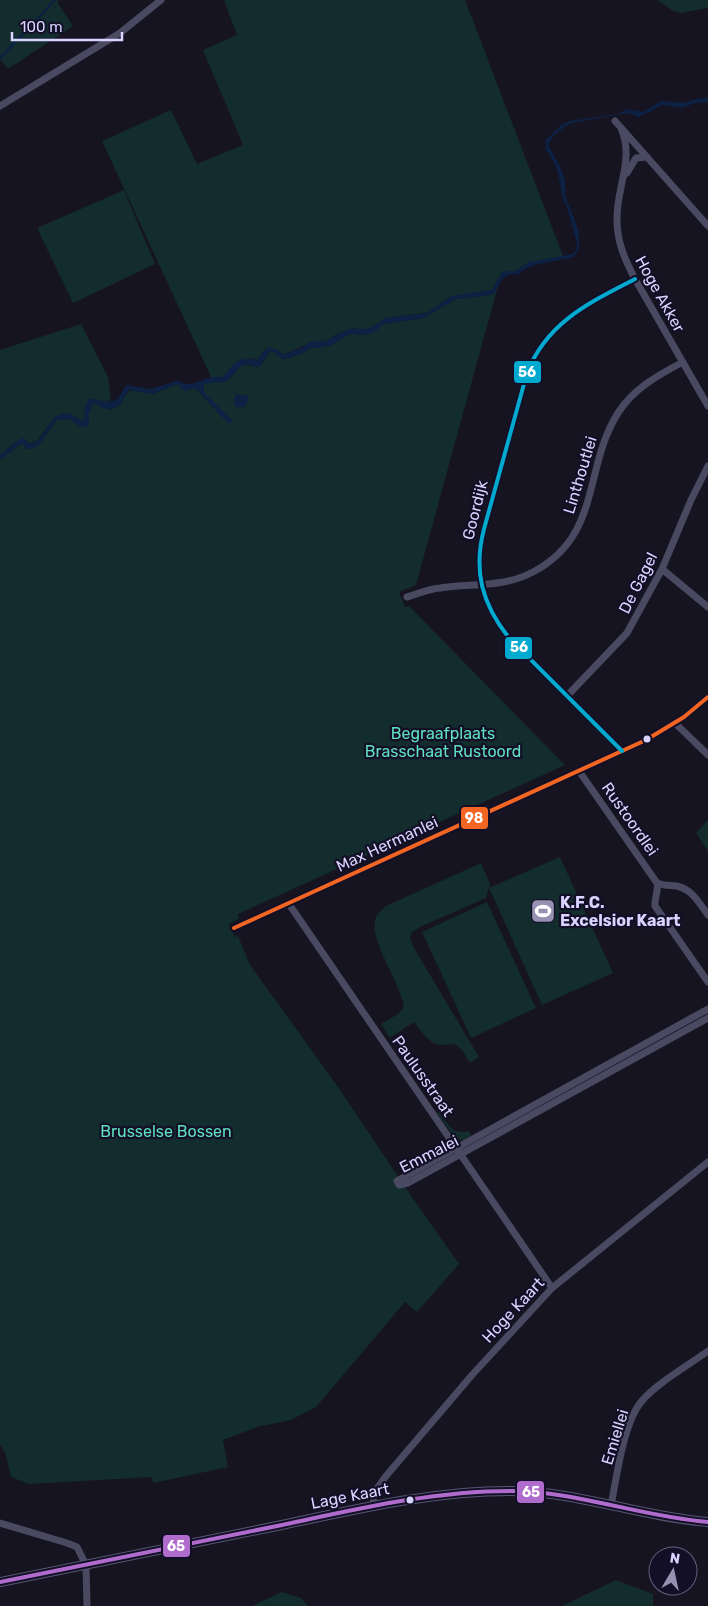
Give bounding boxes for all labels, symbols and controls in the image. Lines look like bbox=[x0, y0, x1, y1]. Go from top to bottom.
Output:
scale bar bbox=[12, 10, 122, 42]
text: 100 m bbox=[20, 18, 62, 36]
street label: Hoge Akker bbox=[631, 252, 689, 336]
line badge: 56 bbox=[513, 360, 542, 384]
text: 56 bbox=[518, 364, 536, 381]
street label: Linthoutlei bbox=[559, 434, 601, 516]
street label: Goordijk bbox=[458, 477, 492, 542]
street label: De Gagel bbox=[615, 549, 661, 617]
line badge: 56 bbox=[504, 636, 533, 660]
text: 56 bbox=[510, 639, 528, 656]
park label: Begraafplaats Brasschaat Rustoord bbox=[365, 724, 521, 761]
unlabelled marker bbox=[642, 734, 652, 744]
street label: Rustoordlei bbox=[598, 779, 662, 859]
line badge: 98 bbox=[460, 806, 489, 830]
text: 98 bbox=[465, 810, 483, 827]
street label: Max Hermanlei bbox=[333, 812, 441, 876]
place label: K.F.C. Excelsior Kaart bbox=[560, 893, 681, 930]
sports icon: K.F.C. Excelsior Kaart bbox=[530, 898, 556, 924]
street label: Paulusstraat bbox=[388, 1032, 458, 1120]
park label: Brusselse Bossen bbox=[100, 1122, 232, 1141]
street label: Emmalei bbox=[396, 1131, 462, 1177]
street label: Hoge Kaart bbox=[478, 1273, 548, 1347]
street label: Emiellei bbox=[598, 1407, 632, 1467]
street label: Lage Kaart bbox=[309, 1479, 391, 1513]
line badge: 65 bbox=[516, 1480, 545, 1504]
text: 65 bbox=[522, 1484, 540, 1501]
unlabelled marker bbox=[405, 1495, 415, 1505]
line badge: 65 bbox=[162, 1534, 191, 1558]
text: 65 bbox=[167, 1538, 185, 1555]
north arrow bbox=[648, 1546, 698, 1596]
text: N bbox=[669, 1549, 681, 1568]

